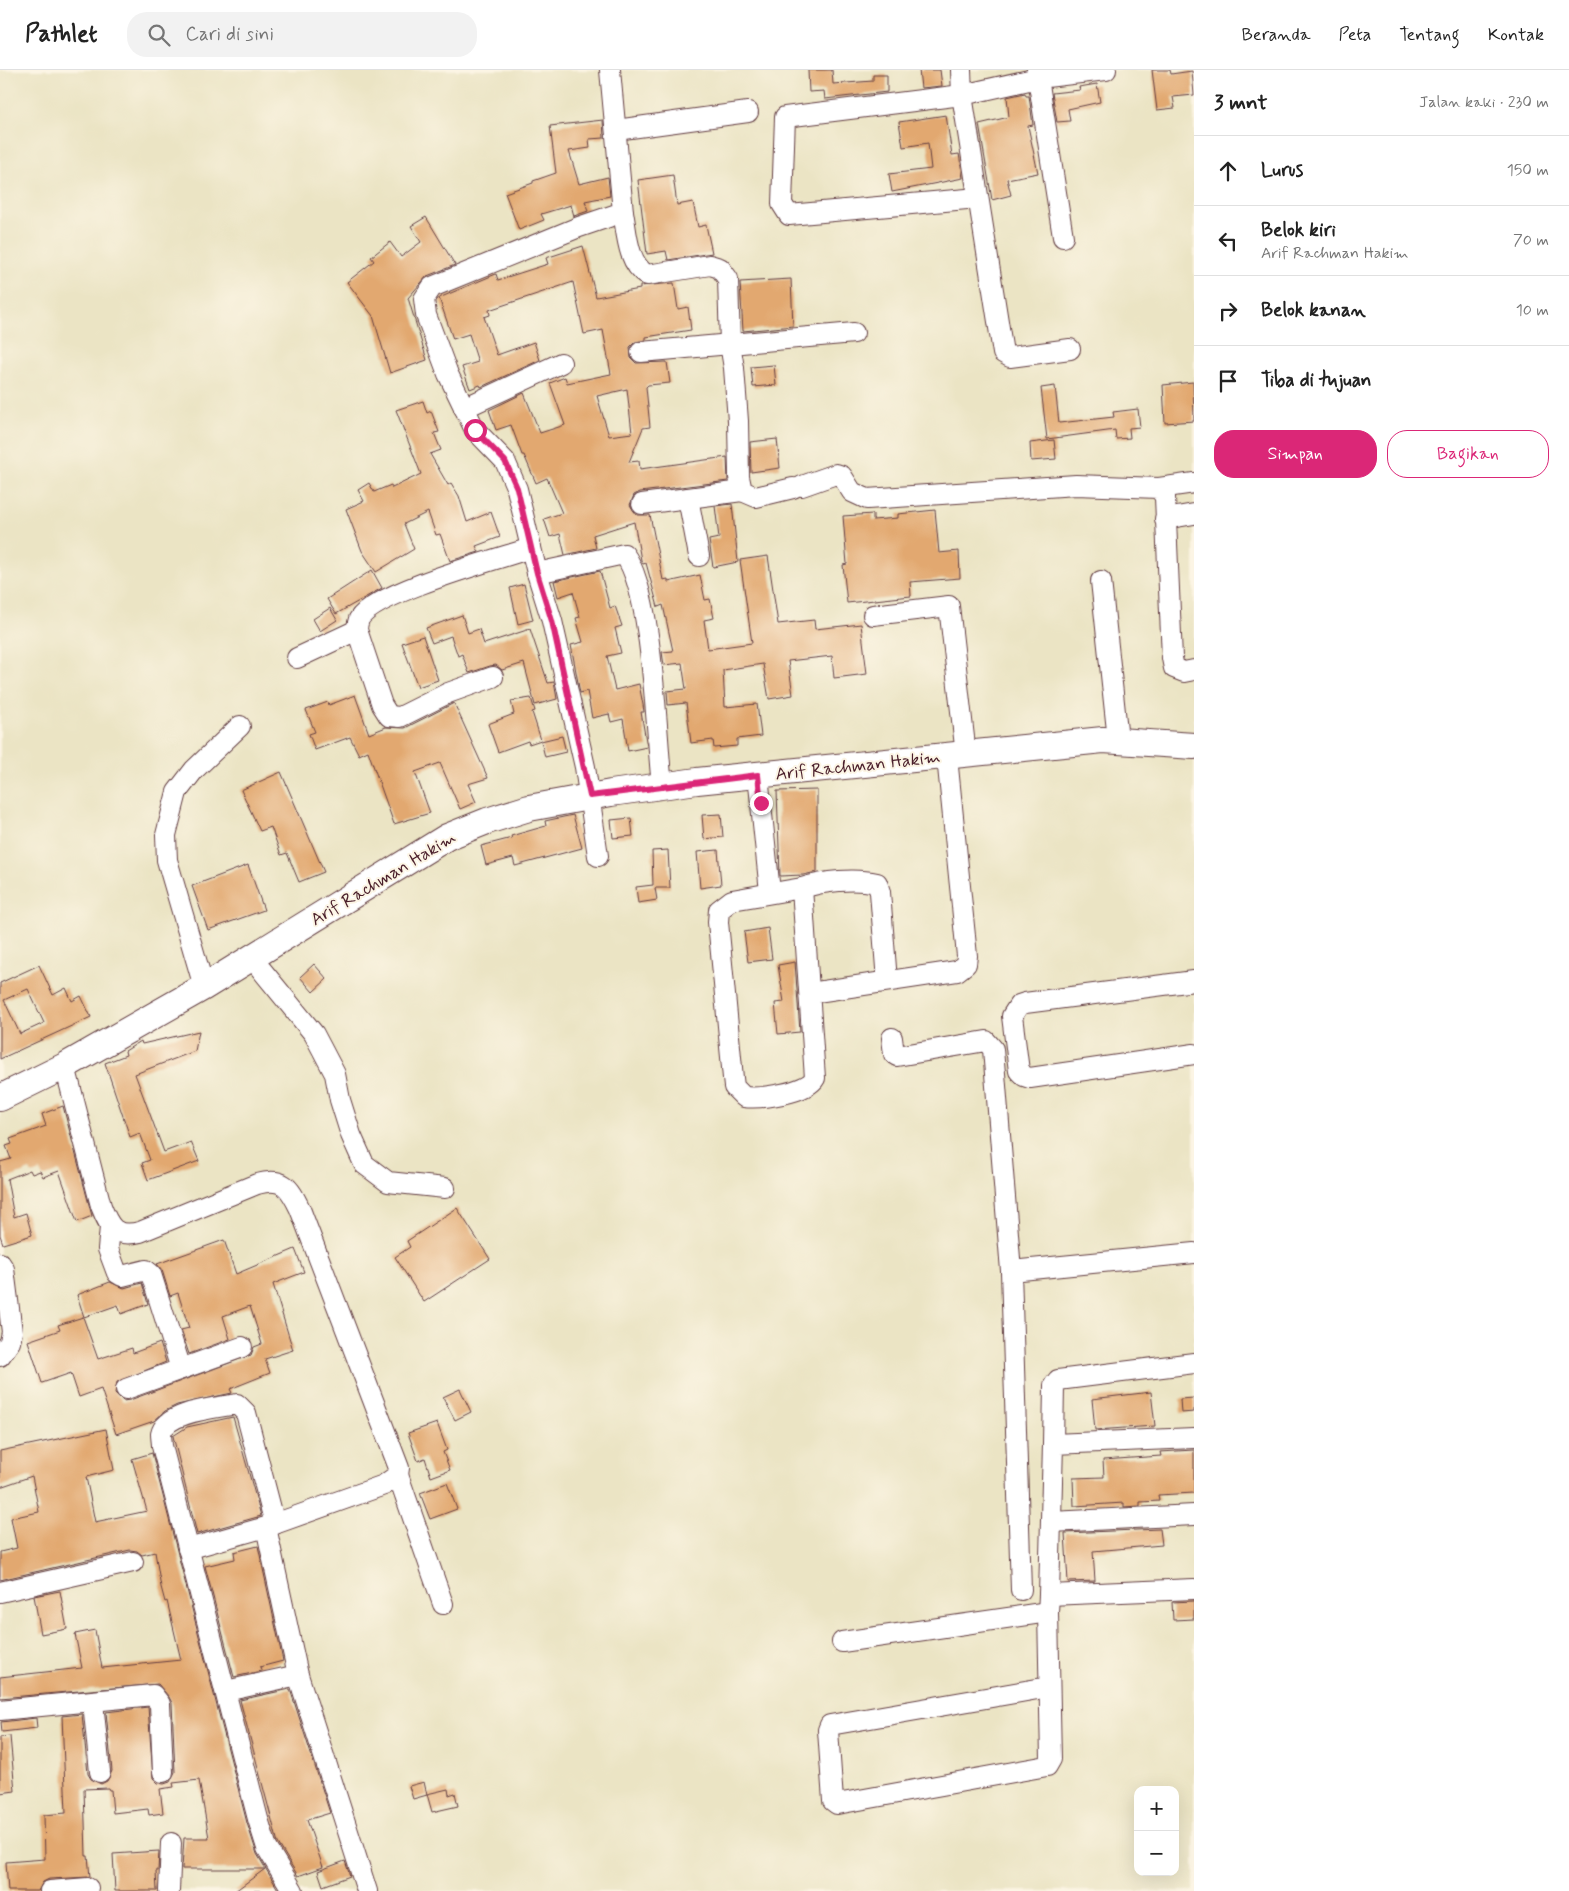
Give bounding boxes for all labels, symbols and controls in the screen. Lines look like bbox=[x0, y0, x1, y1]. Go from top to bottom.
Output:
search box bbox=[127, 12, 477, 57]
text: Pathlet bbox=[25, 19, 97, 50]
icon: search bbox=[145, 21, 173, 49]
text: Cari di sini bbox=[185, 22, 274, 47]
text: Beranda bbox=[1241, 23, 1310, 47]
text: Peta bbox=[1338, 23, 1371, 47]
text: Tentang bbox=[1399, 23, 1460, 47]
text: Kontak bbox=[1488, 23, 1544, 47]
text: 3 mnt bbox=[1214, 89, 1267, 117]
text: Jalan kaki · 230 m bbox=[1419, 92, 1549, 113]
icon: ahead bbox=[1214, 157, 1242, 185]
text: Lurus bbox=[1261, 158, 1303, 183]
text: 150 m bbox=[1507, 160, 1549, 181]
text: Belok kiri bbox=[1261, 218, 1336, 243]
icon: left bbox=[1214, 227, 1242, 255]
text: 70 m bbox=[1513, 230, 1549, 251]
text: Arif Rachman Hakim bbox=[1261, 243, 1409, 264]
icon: right bbox=[1214, 297, 1242, 325]
text: Belok kanan bbox=[1261, 298, 1366, 323]
text: 10 m bbox=[1516, 300, 1549, 321]
icon: arrive bbox=[1214, 367, 1242, 395]
text: Tiba di tujuan bbox=[1261, 368, 1372, 393]
route start bbox=[464, 419, 487, 442]
button: Simpan bbox=[1214, 430, 1377, 478]
button: Bagikan bbox=[1387, 430, 1549, 478]
street label: Arif Rachman Hakim bbox=[774, 745, 942, 787]
route end bbox=[750, 792, 773, 815]
street label: Arif Rachman Hakim bbox=[306, 826, 461, 932]
map controls bbox=[1134, 1786, 1179, 1876]
button: + bbox=[1134, 1786, 1179, 1831]
button: − bbox=[1134, 1831, 1179, 1876]

